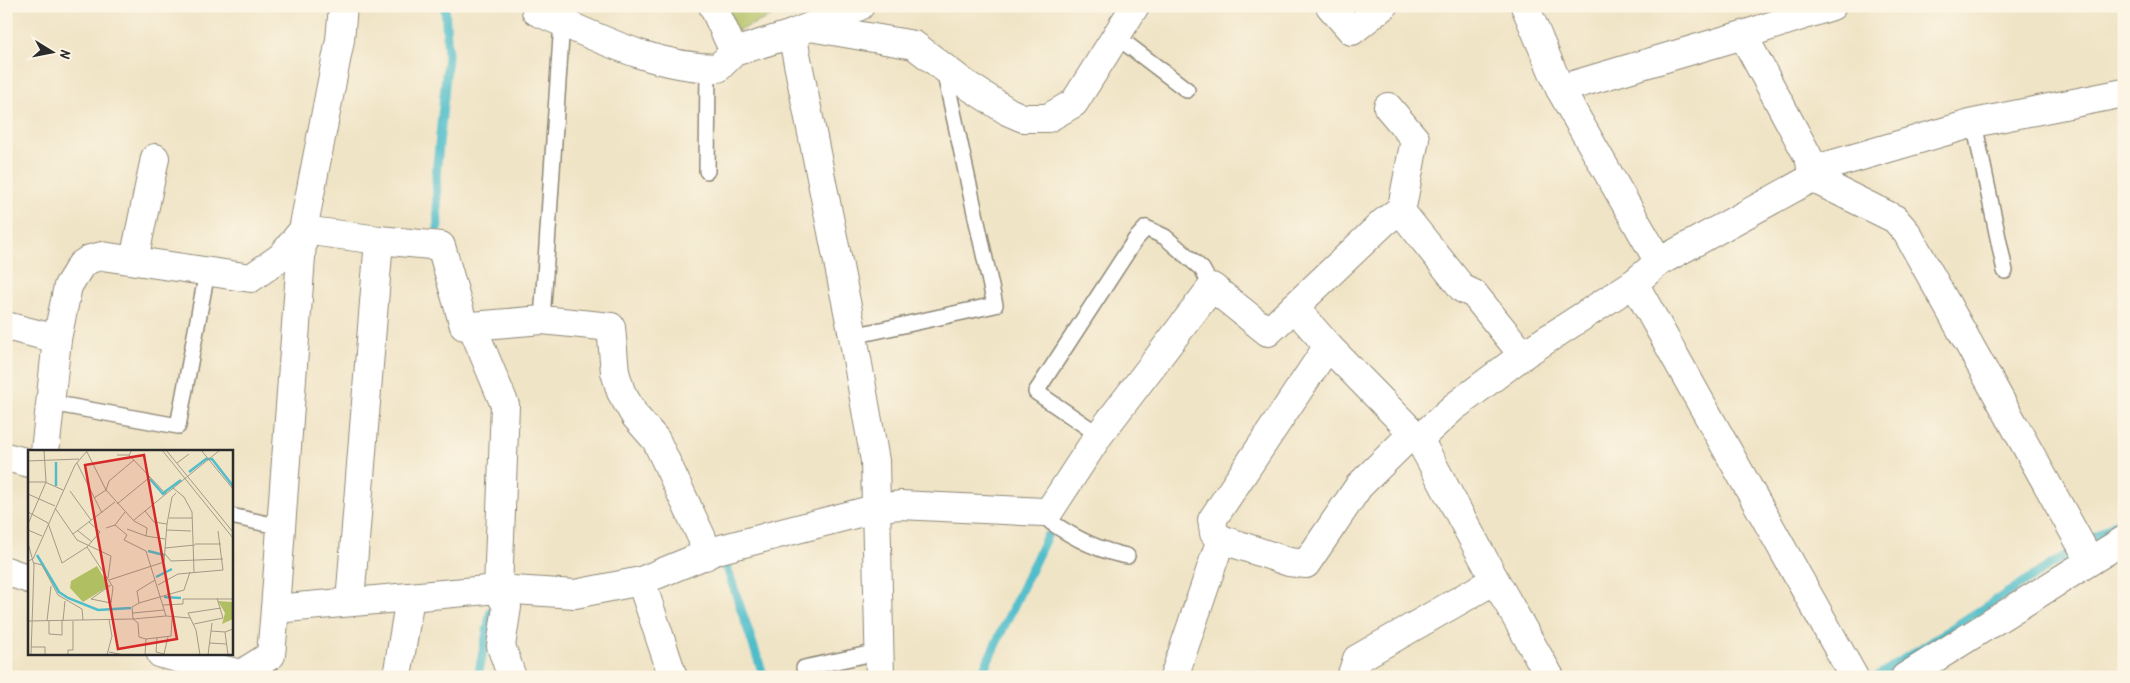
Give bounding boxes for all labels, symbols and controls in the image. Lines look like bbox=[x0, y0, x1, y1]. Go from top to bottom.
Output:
north arrow bbox=[28, 28, 78, 78]
text: N bbox=[52, 48, 75, 61]
inset map bbox=[28, 450, 232, 656]

